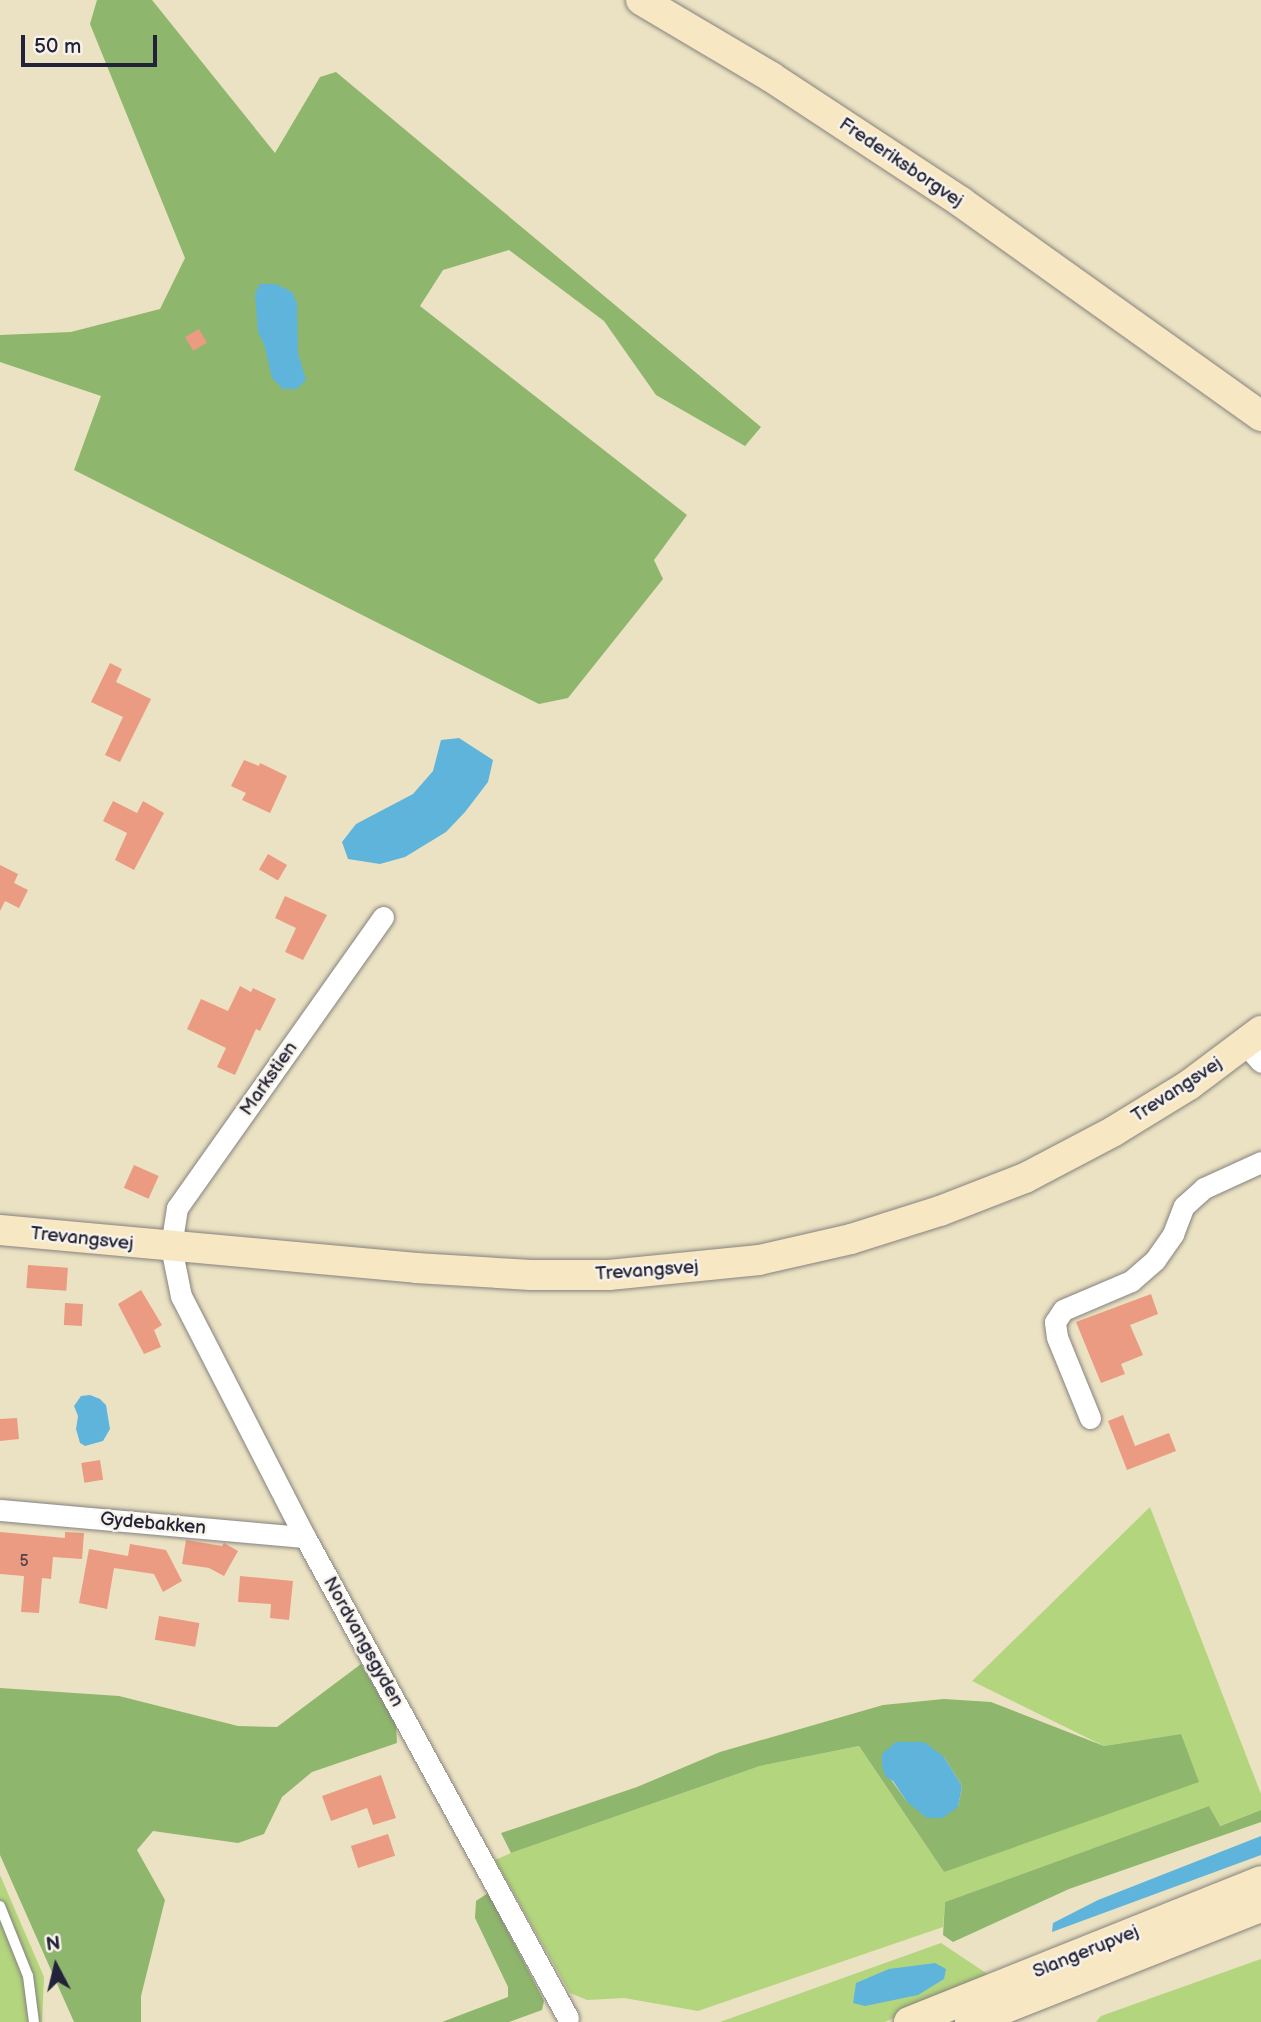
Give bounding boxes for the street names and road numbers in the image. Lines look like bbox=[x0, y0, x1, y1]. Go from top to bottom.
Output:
street label: Frederiksborgvej bbox=[835, 113, 967, 213]
street label: Markstien bbox=[235, 1038, 303, 1120]
street label: Trevangsvej bbox=[1127, 1052, 1227, 1128]
street label: Trevangsvej bbox=[29, 1222, 135, 1256]
street label: Trevangsvej bbox=[595, 1256, 699, 1286]
street label: Gydebakken bbox=[99, 1508, 207, 1540]
street label: Nordvangsgyden bbox=[318, 1573, 408, 1711]
street label: Slangerupvej bbox=[1030, 1920, 1142, 1984]

